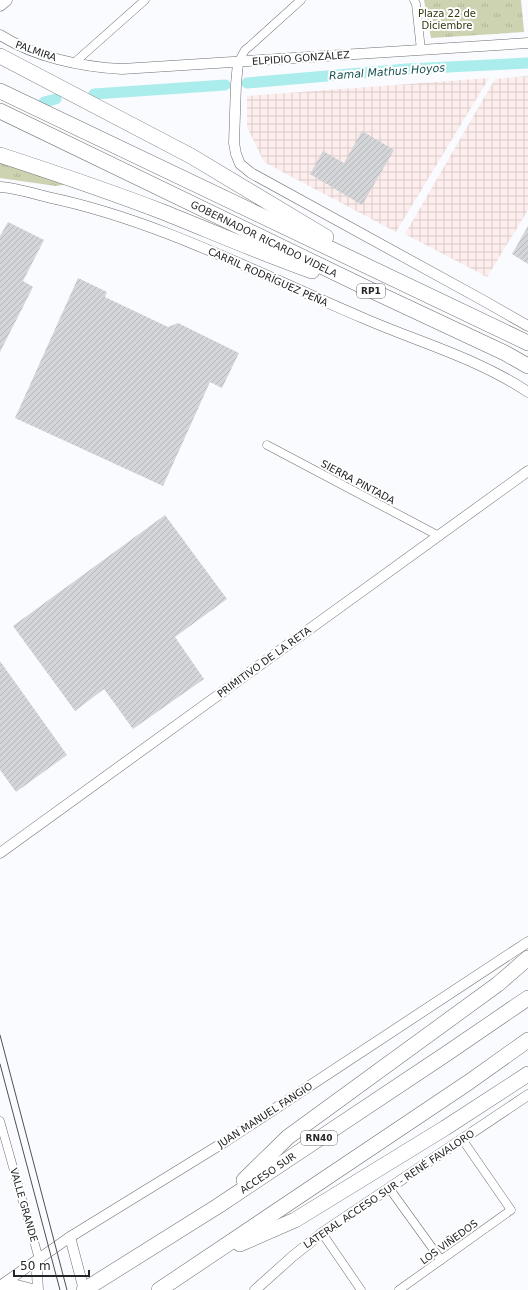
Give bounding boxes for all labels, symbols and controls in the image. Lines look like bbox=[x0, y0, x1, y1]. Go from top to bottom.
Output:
park label: Plaza 22 de Diciembre bbox=[418, 8, 476, 31]
street label: PALMIRA bbox=[14, 39, 58, 63]
street label: ELPIDIO GONZÁLEZ bbox=[252, 48, 350, 67]
water label: Ramal Mathus Hoyos bbox=[329, 61, 446, 83]
street label: GOBERNADOR RICARDO VIDELA bbox=[189, 199, 339, 279]
street label: CARRIL RODRÍGUEZ PEÑA bbox=[206, 245, 330, 309]
road number: RP1 bbox=[357, 284, 385, 298]
street label: SIERRA PINTADA bbox=[319, 458, 397, 506]
street label: PRIMITIVO DE LA RETA bbox=[215, 624, 313, 700]
street label: JUAN MANUEL FANGIO bbox=[215, 1080, 315, 1150]
street label: LATERAL ACCESO SUR - RENÉ FAVALORO bbox=[301, 1127, 477, 1250]
road number: RN40 bbox=[301, 1131, 337, 1145]
street label: ACCESO SUR bbox=[238, 1150, 298, 1196]
street label: VALLE GRANDE bbox=[8, 1167, 40, 1243]
street label: LOS VIÑEDOS bbox=[418, 1217, 480, 1266]
scale bar bbox=[14, 1252, 89, 1278]
text: 50 m bbox=[20, 1259, 51, 1273]

